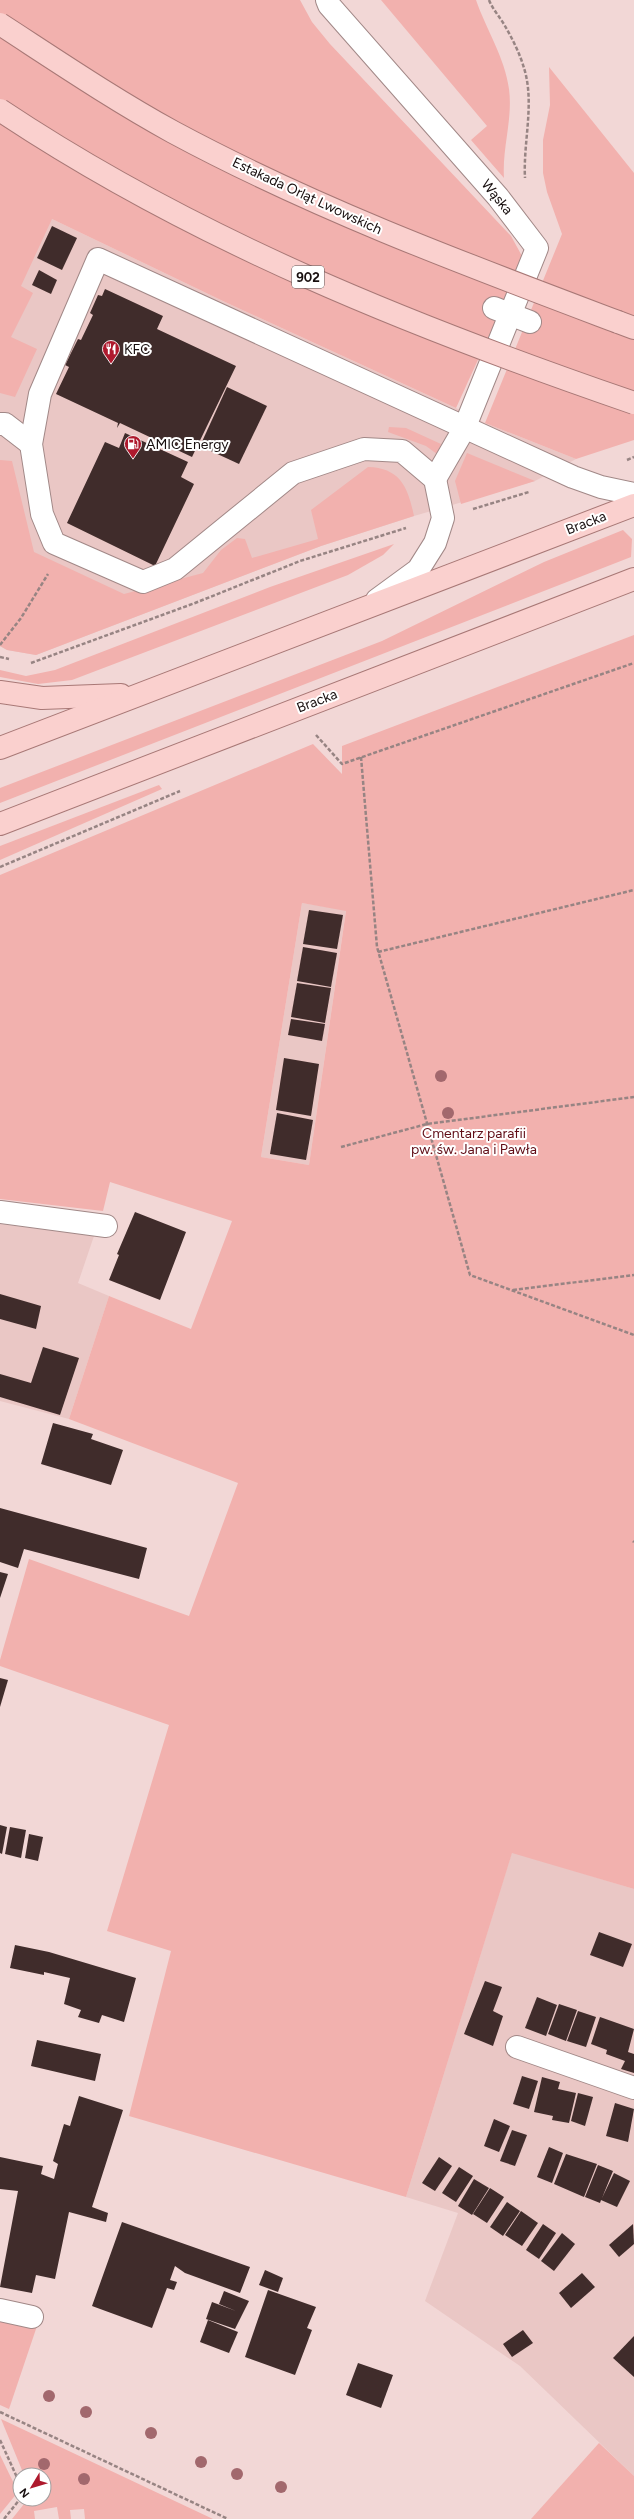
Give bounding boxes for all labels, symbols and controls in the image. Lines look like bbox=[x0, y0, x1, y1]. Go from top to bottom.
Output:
street label: Estakada Orląt Lwowskich bbox=[229, 154, 385, 238]
street label: Wąska bbox=[478, 176, 516, 218]
road number: 902 bbox=[292, 266, 324, 288]
restaurant icon: KFC bbox=[101, 339, 121, 364]
place label: KFC bbox=[124, 341, 150, 358]
fuel station icon: AMIC Energy bbox=[123, 434, 143, 459]
place label: AMIC Energy bbox=[146, 436, 229, 453]
street label: Bracka bbox=[563, 508, 609, 538]
street label: Bracka bbox=[294, 686, 340, 716]
park label: Cmentarz parafii pw. św. Jana i Pawła bbox=[411, 1125, 537, 1158]
north arrow bbox=[12, 2467, 52, 2507]
text: N bbox=[17, 2485, 32, 2500]

